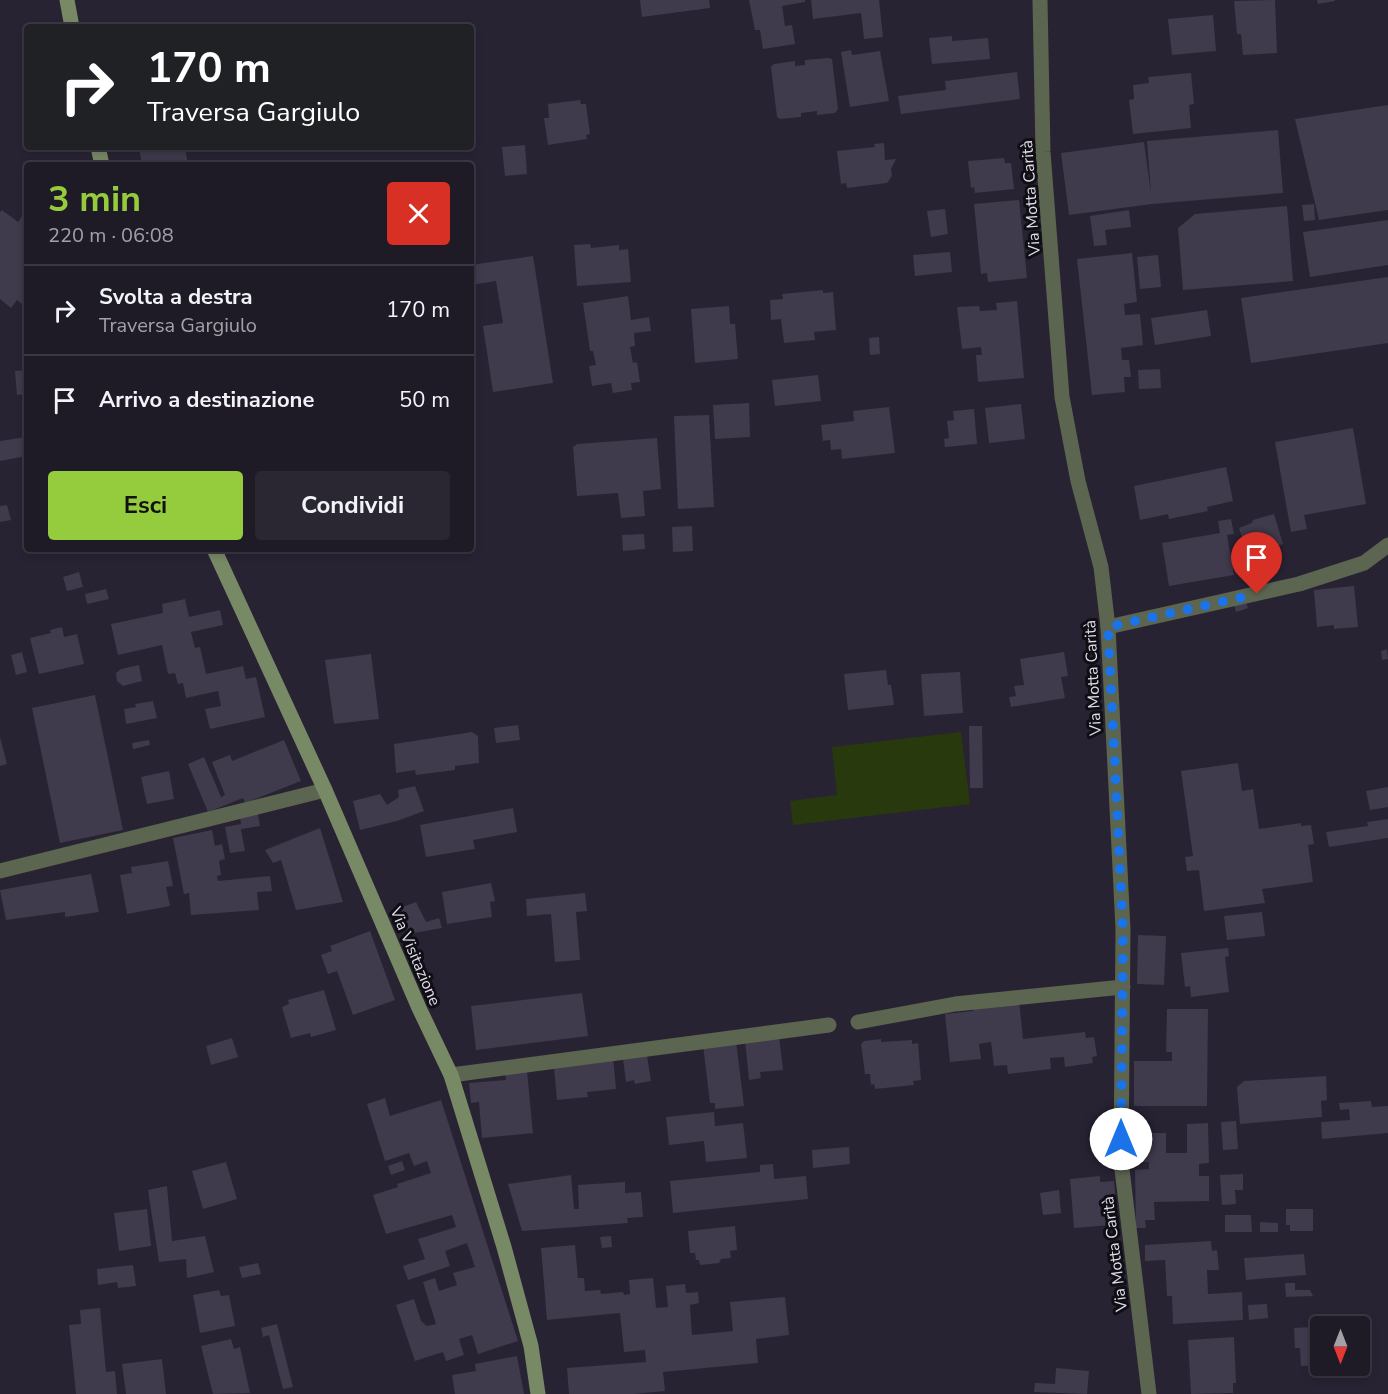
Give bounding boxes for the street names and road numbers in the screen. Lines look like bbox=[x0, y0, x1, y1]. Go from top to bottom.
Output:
street label: Via Motta Carità bbox=[1016, 139, 1046, 258]
street label: Via Motta Carità bbox=[1079, 619, 1107, 737]
street label: Via Visitazione bbox=[384, 903, 446, 1009]
street label: Via Motta Carità bbox=[1097, 1195, 1133, 1314]

